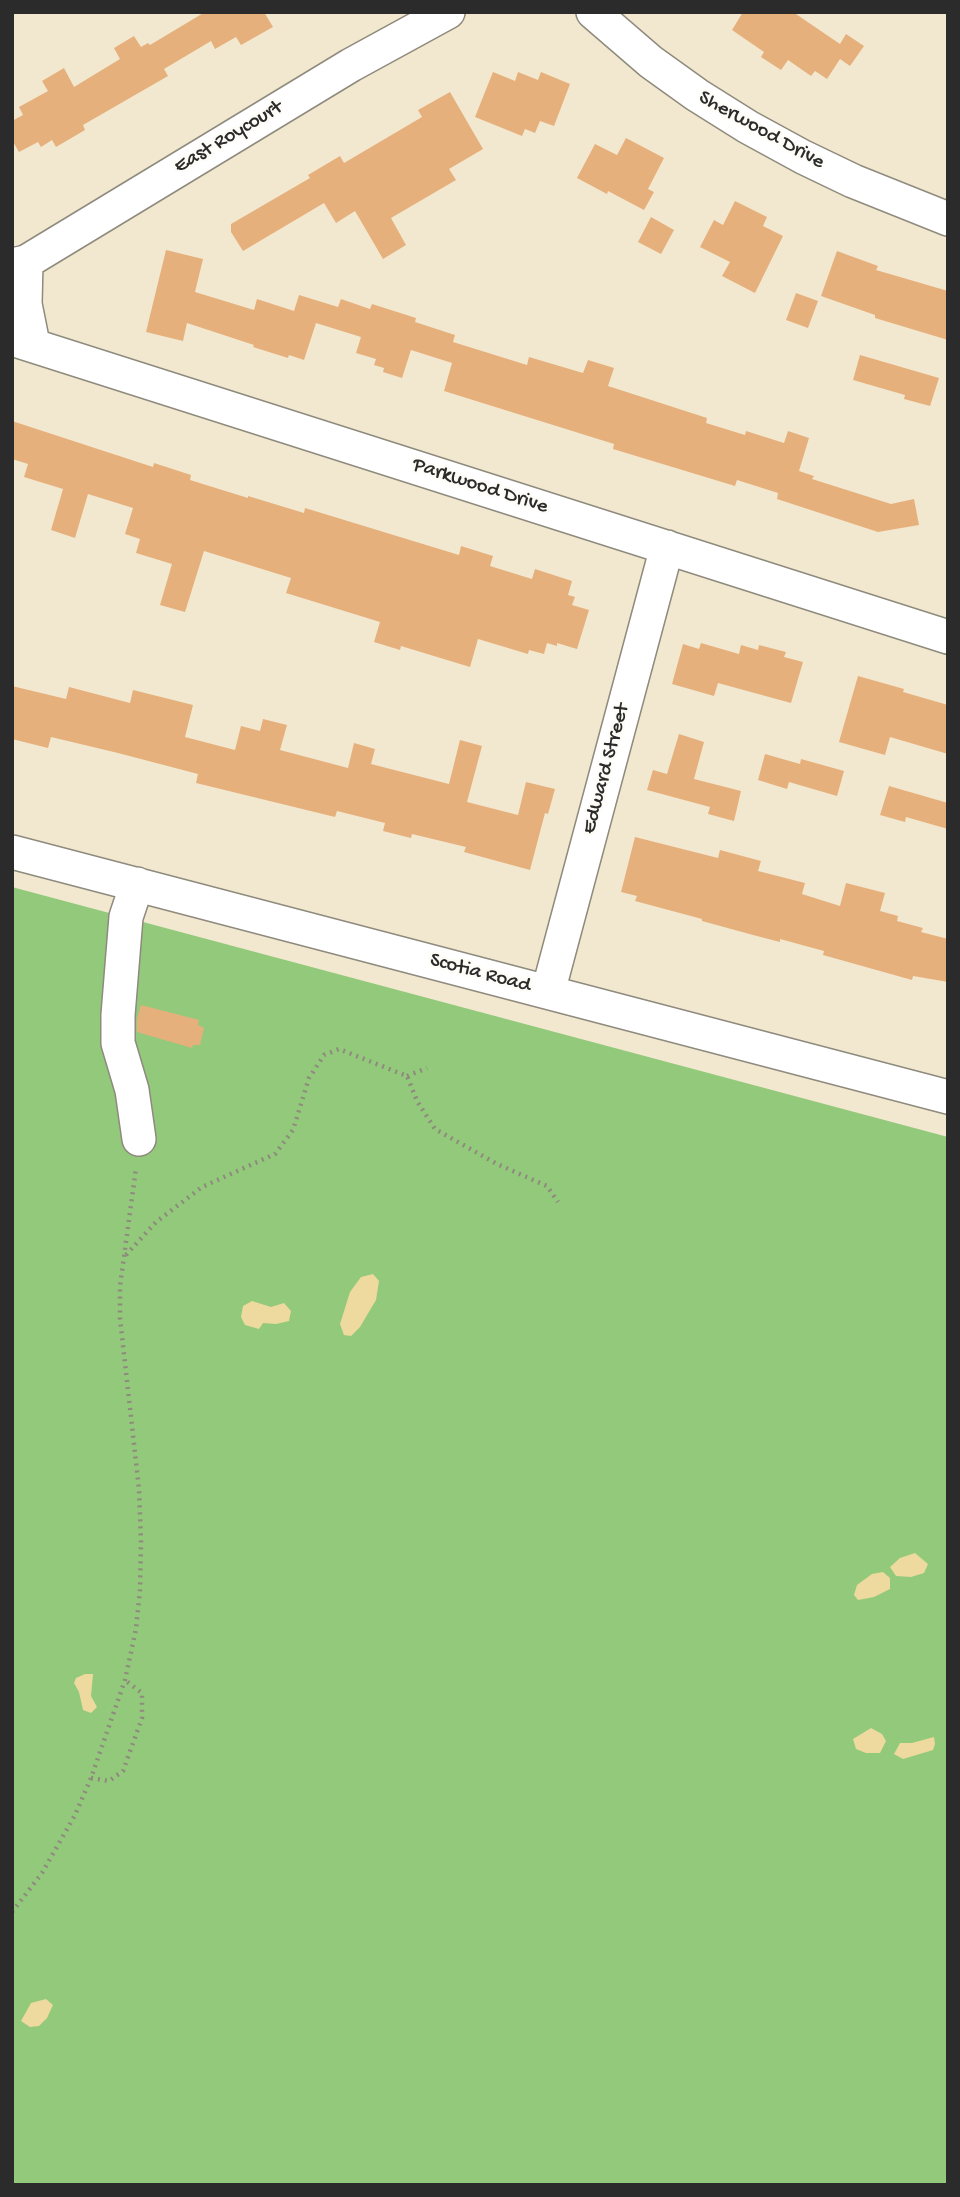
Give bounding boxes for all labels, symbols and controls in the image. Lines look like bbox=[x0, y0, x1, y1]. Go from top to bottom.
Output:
street label: Sherwood Drive bbox=[693, 86, 829, 176]
street label: East Roycourt bbox=[170, 96, 288, 180]
street label: Parkwood Drive bbox=[409, 453, 551, 521]
street label: Edward Street bbox=[577, 701, 637, 837]
street label: Scotia Road bbox=[427, 948, 533, 1000]

